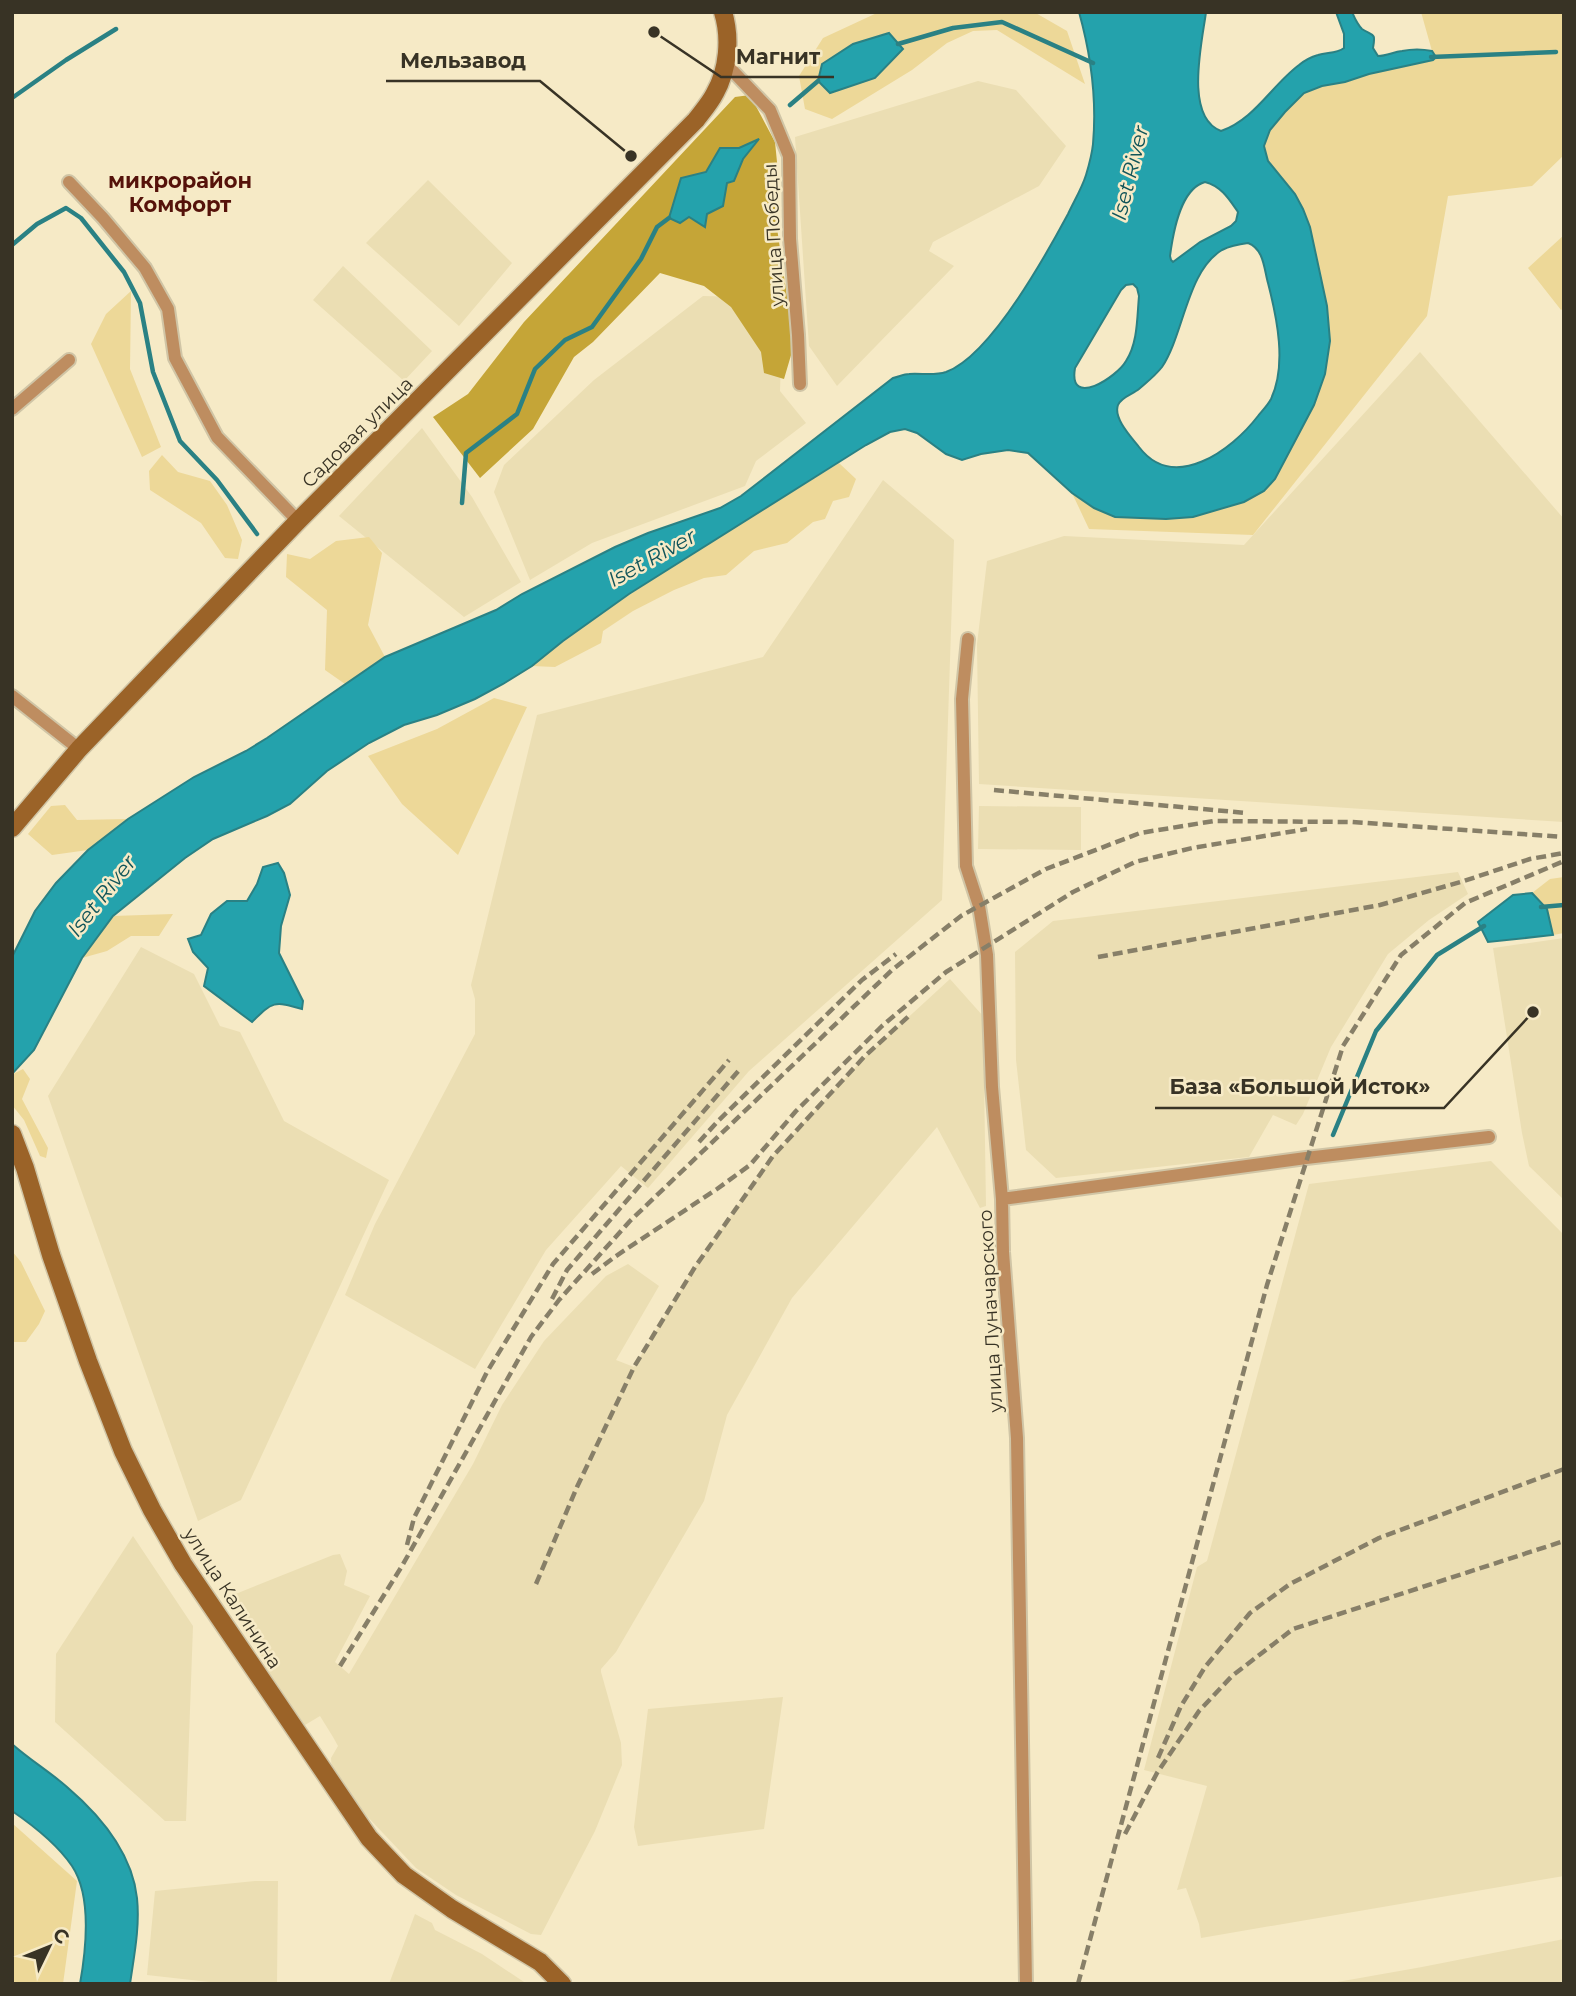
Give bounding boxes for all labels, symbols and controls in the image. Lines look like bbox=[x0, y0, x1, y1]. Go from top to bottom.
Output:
callout: Магнит bbox=[721, 35, 834, 77]
callout: Мельзавод bbox=[386, 39, 540, 81]
text: Магнит bbox=[736, 44, 821, 69]
text: Мельзавод bbox=[400, 48, 526, 73]
water label: Iset River bbox=[1106, 123, 1153, 223]
street label: улица Победы bbox=[758, 163, 789, 308]
district label: микрорайон Комфорт bbox=[108, 168, 252, 217]
street label: Садовая улица bbox=[297, 372, 418, 493]
water label: Iset River bbox=[604, 523, 700, 592]
water label: Iset River bbox=[62, 850, 141, 941]
callout: База «Большой Исток» bbox=[1155, 1066, 1444, 1108]
text: База «Большой Исток» bbox=[1170, 1074, 1430, 1099]
street label: улица Луначарского bbox=[974, 1209, 1007, 1414]
street label: улица Калинина bbox=[178, 1523, 287, 1673]
north arrow bbox=[14, 1912, 84, 1982]
text: С bbox=[48, 1923, 74, 1949]

